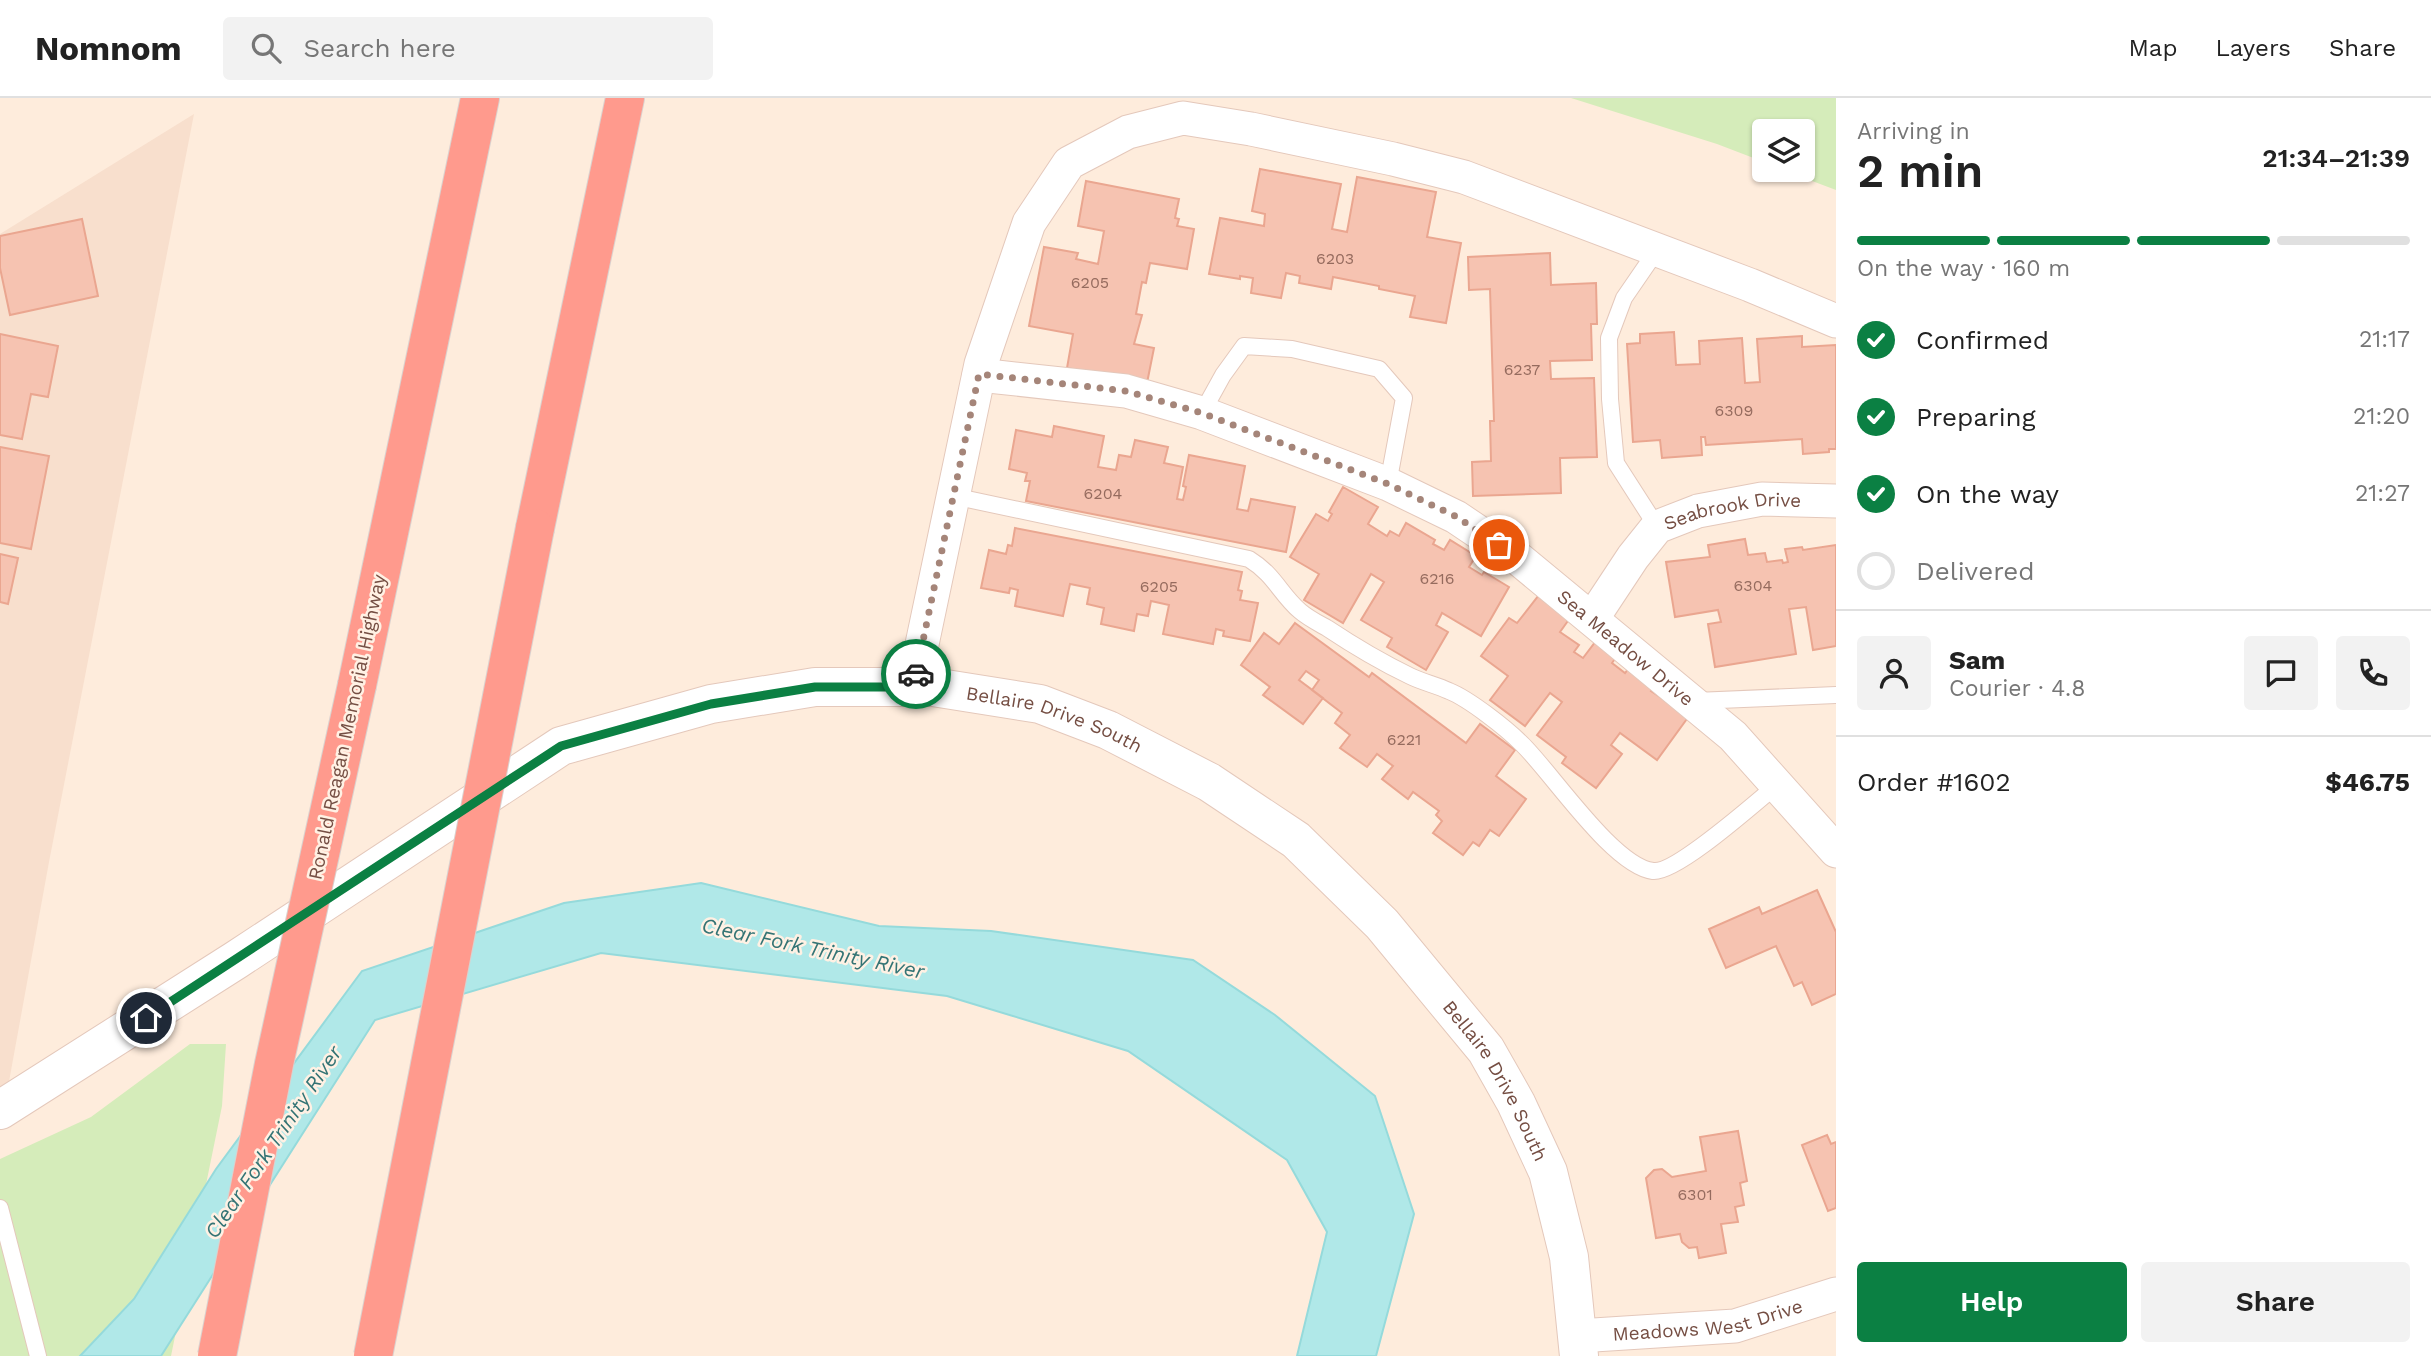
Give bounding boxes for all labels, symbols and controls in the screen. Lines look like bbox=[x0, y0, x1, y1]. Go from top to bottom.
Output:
search box bbox=[223, 17, 713, 80]
text: Nomnom bbox=[35, 29, 181, 68]
icon: search bbox=[247, 29, 285, 67]
text: Search here bbox=[303, 33, 456, 63]
text: Map bbox=[2129, 34, 2177, 62]
text: Layers bbox=[2215, 34, 2291, 62]
text: Share bbox=[2329, 34, 2396, 62]
text: Arriving in bbox=[1857, 118, 1970, 145]
map controls bbox=[1752, 119, 1815, 182]
button: layers bbox=[1752, 119, 1815, 182]
text: 21:34–21:39 bbox=[2262, 143, 2410, 173]
text: 2 min bbox=[1857, 144, 1983, 198]
house number: 6203 bbox=[1316, 249, 1354, 268]
text: On the way · 160 m bbox=[1857, 255, 2070, 282]
house number: 6205 bbox=[1071, 273, 1109, 292]
icon: check bbox=[1857, 321, 1895, 359]
text: Confirmed bbox=[1916, 325, 2049, 355]
text: 21:17 bbox=[2359, 326, 2410, 353]
house number: 6237 bbox=[1504, 360, 1540, 379]
icon: check bbox=[1857, 398, 1895, 436]
house number: 6309 bbox=[1715, 401, 1753, 420]
text: Preparing bbox=[1916, 402, 2036, 432]
text: 21:20 bbox=[2353, 403, 2410, 430]
icon: check bbox=[1857, 475, 1895, 513]
text: On the way bbox=[1916, 479, 2059, 509]
text: 21:27 bbox=[2355, 480, 2410, 507]
house number: 6204 bbox=[1084, 484, 1123, 503]
street label: Seabrook Drive bbox=[1660, 487, 1802, 535]
pin bbox=[1469, 515, 1529, 575]
icon: bag bbox=[1480, 526, 1518, 564]
text: Delivered bbox=[1916, 556, 2035, 586]
house number: 6216 bbox=[1419, 569, 1455, 588]
street label: Ronald Reagan Memorial Highway bbox=[303, 572, 391, 882]
house number: 6304 bbox=[1734, 576, 1773, 595]
house number: 6205 bbox=[1140, 577, 1178, 596]
street label: Sea Meadow Drive bbox=[1553, 584, 1699, 710]
button: person bbox=[1857, 636, 1931, 710]
button: chat bbox=[2244, 636, 2318, 710]
button: phone bbox=[2336, 636, 2410, 710]
courier bbox=[881, 639, 951, 709]
text: Sam bbox=[1949, 645, 2005, 675]
icon: car bbox=[897, 655, 935, 693]
text: Courier · 4.8 bbox=[1949, 675, 2085, 702]
street label: Bellaire Drive South bbox=[965, 681, 1146, 757]
house number: 6221 bbox=[1387, 730, 1421, 749]
text: Order #1602 bbox=[1857, 767, 2011, 797]
text: $46.75 bbox=[2325, 767, 2410, 797]
water label: Clear Fork Trinity River bbox=[699, 912, 927, 984]
pin bbox=[116, 988, 176, 1048]
street label: Bellaire Drive South bbox=[1438, 996, 1553, 1165]
icon: home bbox=[127, 999, 165, 1037]
water label: Clear Fork Trinity River bbox=[199, 1040, 347, 1243]
house number: 6301 bbox=[1677, 1185, 1713, 1204]
button: Help bbox=[1857, 1262, 2127, 1342]
button: Share bbox=[2141, 1262, 2410, 1342]
street label: Meadows West Drive bbox=[1612, 1294, 1805, 1345]

